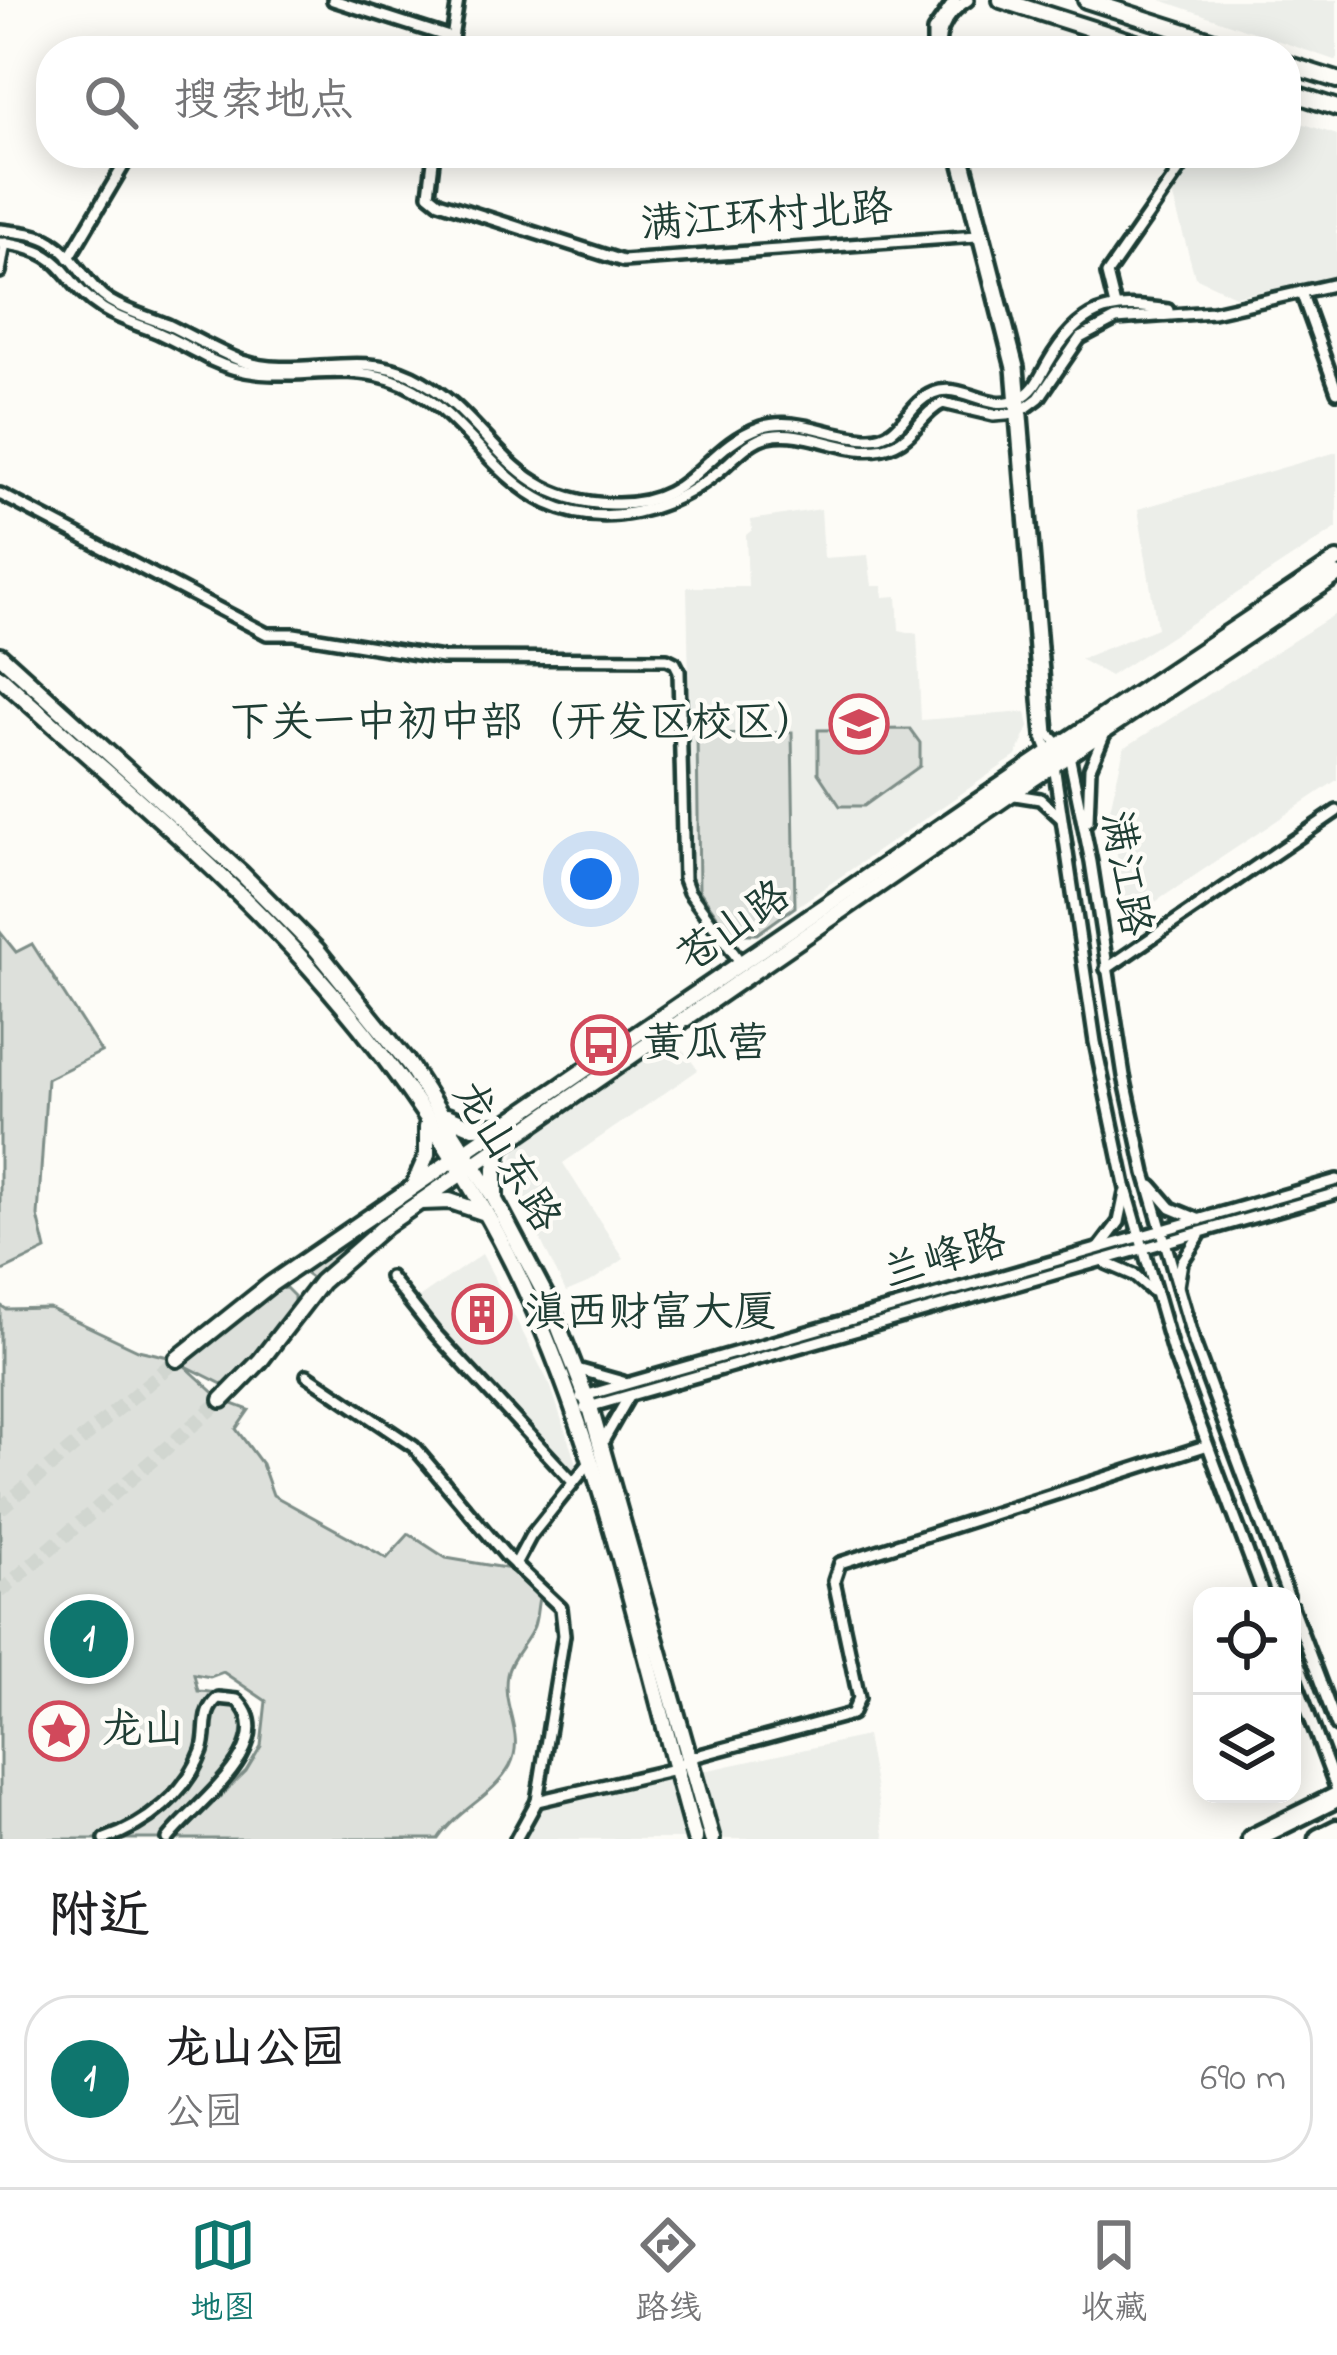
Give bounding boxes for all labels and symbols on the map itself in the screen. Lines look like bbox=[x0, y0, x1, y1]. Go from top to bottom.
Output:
street label: 满江环村北路 bbox=[639, 179, 895, 257]
school or university icon: 下关一中初中部（开发区校区） bbox=[828, 693, 890, 755]
place label: 下关一中初中部（开发区校区） bbox=[229, 694, 817, 755]
street label: 满江路 bbox=[1083, 807, 1165, 941]
your location bbox=[561, 849, 621, 909]
street label: 苍山路 bbox=[666, 867, 804, 989]
bus stop icon: 黄瓜营 bbox=[570, 1014, 632, 1076]
place label: 黄瓜营 bbox=[643, 1015, 769, 1076]
street label: 龙山东路 bbox=[436, 1069, 574, 1245]
street label: 兰峰路 bbox=[876, 1212, 1014, 1306]
building icon: 滇西财富大厦 bbox=[451, 1283, 513, 1345]
place label: 滇西财富大厦 bbox=[524, 1284, 776, 1345]
pin: 1 bbox=[50, 1594, 128, 1684]
place icon: 龙山 bbox=[28, 1700, 90, 1762]
place label: 龙山 bbox=[101, 1701, 185, 1762]

